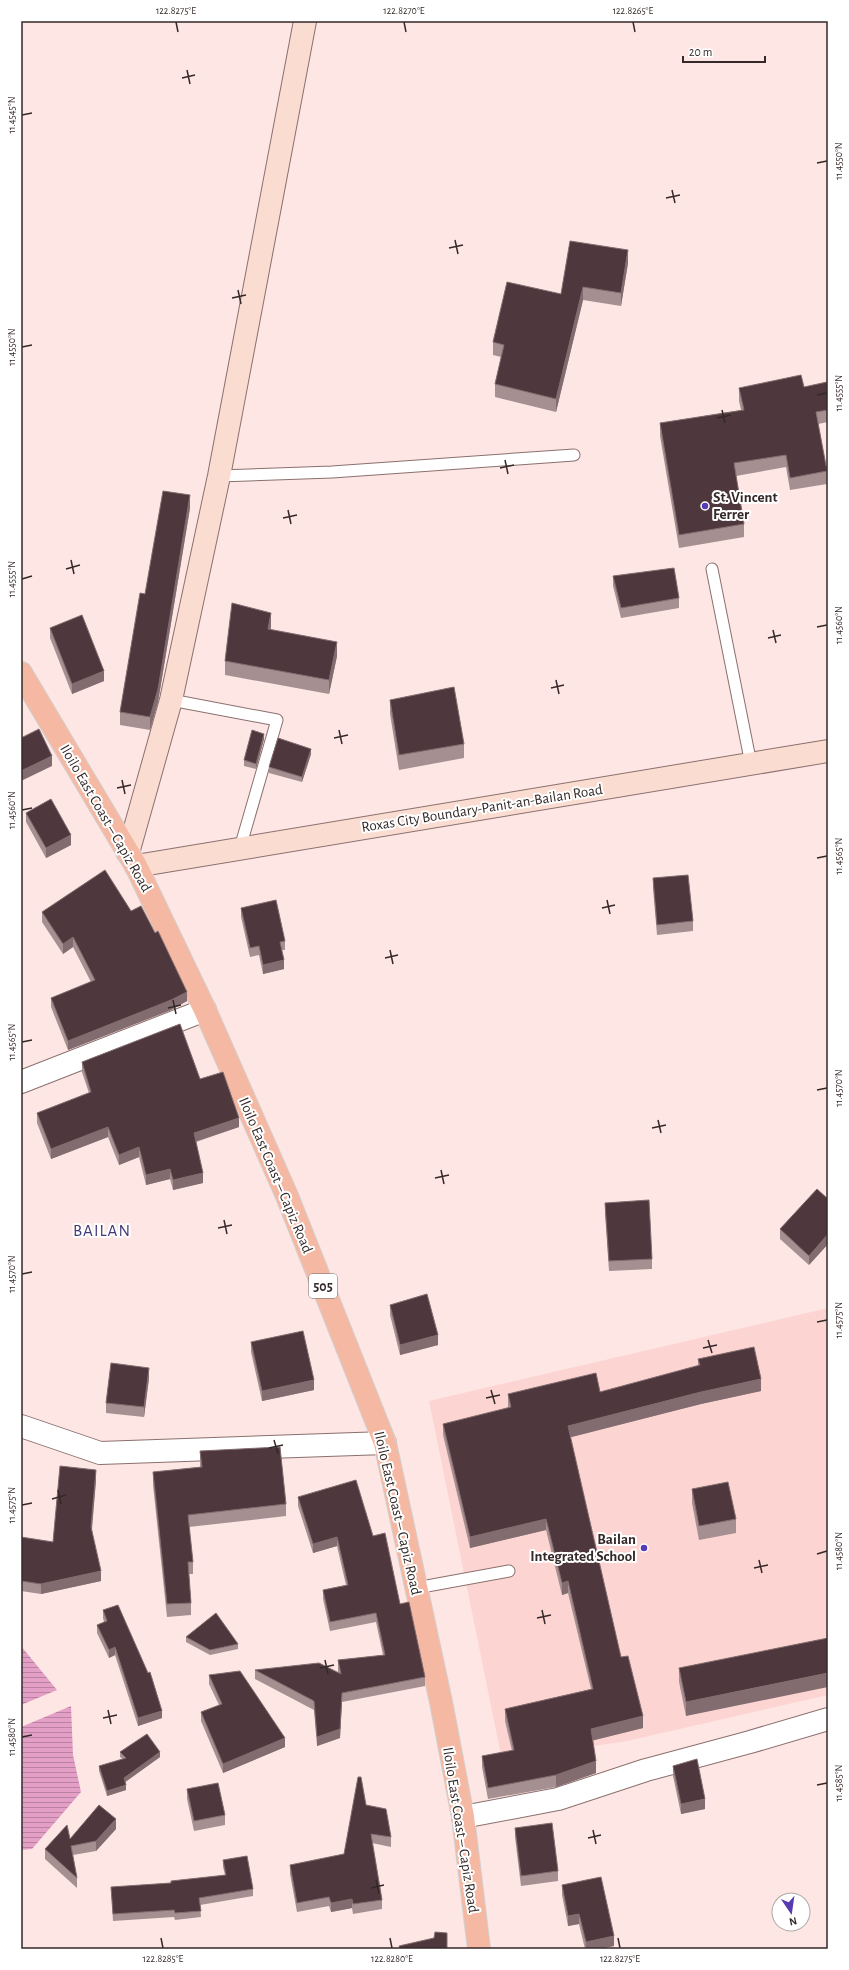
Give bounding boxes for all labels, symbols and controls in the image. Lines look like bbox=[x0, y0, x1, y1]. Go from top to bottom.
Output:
text: 122.8275°E bbox=[156, 6, 196, 16]
text: 122.8270°E bbox=[383, 6, 425, 16]
text: 122.8265°E bbox=[613, 6, 654, 16]
scale bar bbox=[683, 38, 765, 64]
text: 20 m bbox=[689, 46, 712, 58]
text: 11.4545°N bbox=[7, 97, 17, 133]
text: 11.4550°N bbox=[834, 142, 844, 180]
text: 11.4550°N bbox=[7, 328, 17, 366]
text: 11.4555°N bbox=[834, 375, 844, 411]
place label: St. Vincent Ferrer bbox=[713, 490, 778, 522]
marker: St. Vincent Ferrer bbox=[700, 501, 710, 511]
text: 11.4555°N bbox=[7, 561, 17, 597]
text: 11.4560°N bbox=[834, 606, 844, 644]
street label: Iloilo East Coast – Capiz Road bbox=[57, 742, 154, 895]
street label: Roxas City Boundary-Panit-an-Bailan Road bbox=[360, 782, 604, 835]
text: 11.4560°N bbox=[7, 791, 17, 829]
text: 11.4565°N bbox=[834, 838, 844, 874]
text: 11.4565°N bbox=[7, 1024, 17, 1060]
text: 11.4570°N bbox=[834, 1069, 844, 1107]
street label: Iloilo East Coast – Capiz Road bbox=[236, 1095, 315, 1255]
district label: BAILAN bbox=[73, 1222, 131, 1239]
text: 11.4570°N bbox=[7, 1255, 17, 1293]
road number: 505 bbox=[309, 1274, 337, 1298]
text: 11.4575°N bbox=[834, 1302, 844, 1338]
street label: Iloilo East Coast – Capiz Road bbox=[371, 1430, 424, 1597]
text: 11.4575°N bbox=[7, 1487, 17, 1523]
place label: Bailan Integrated School bbox=[530, 1532, 636, 1564]
text: 11.4580°N bbox=[834, 1532, 844, 1570]
marker: Bailan Integrated School bbox=[639, 1543, 649, 1553]
text: 11.4580°N bbox=[7, 1718, 17, 1756]
street label: Iloilo East Coast – Capiz Road bbox=[440, 1746, 481, 1914]
text: 11.4585°N bbox=[834, 1765, 844, 1801]
north arrow bbox=[771, 1892, 811, 1932]
text: N bbox=[788, 1915, 798, 1927]
text: 122.8285°E bbox=[143, 1954, 184, 1964]
text: 122.8280°E bbox=[371, 1954, 413, 1964]
text: 122.8275°E bbox=[600, 1954, 640, 1964]

